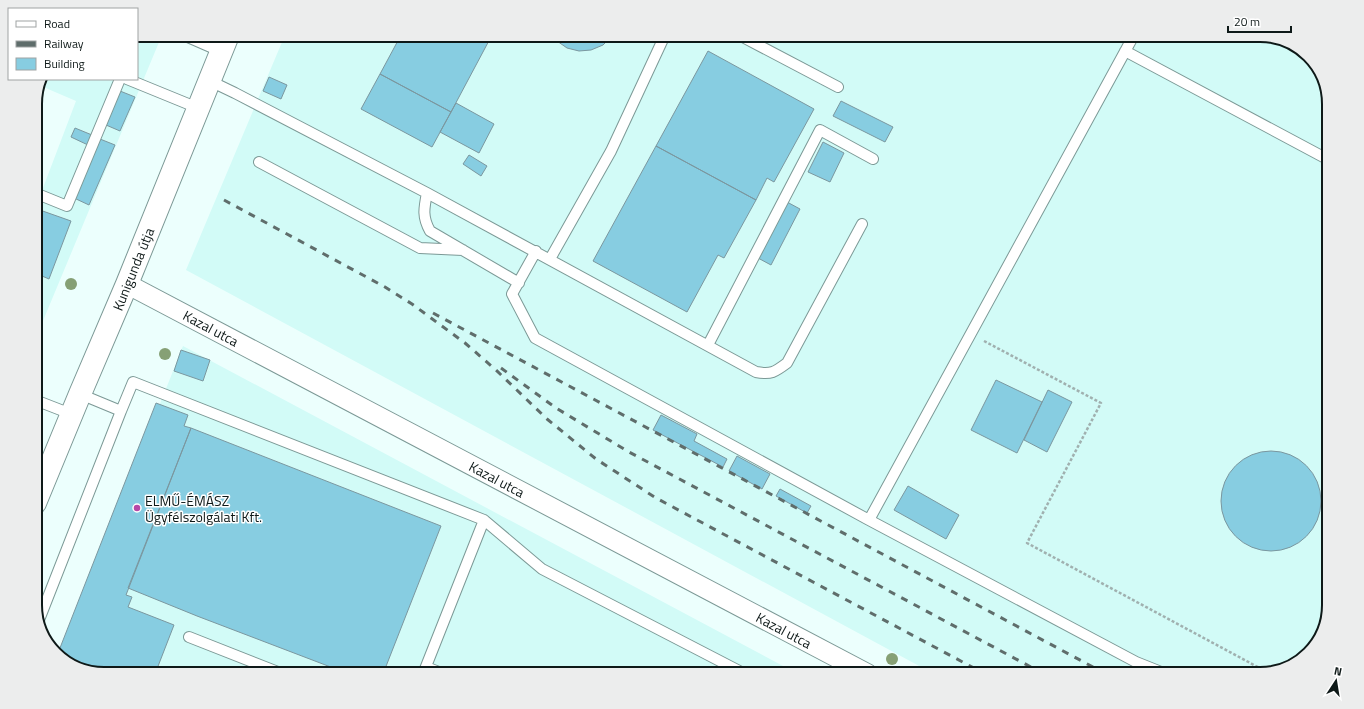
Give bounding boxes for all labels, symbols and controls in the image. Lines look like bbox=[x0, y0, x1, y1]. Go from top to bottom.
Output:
legend bbox=[8, 8, 138, 80]
scale bar bbox=[1228, 8, 1291, 34]
text: 20 m bbox=[1234, 12, 1260, 31]
text: Road bbox=[44, 14, 70, 33]
text: Railway bbox=[44, 34, 84, 53]
text: Building bbox=[44, 54, 85, 73]
street label: Kunigunda útja bbox=[107, 224, 159, 314]
street label: Kazal utca bbox=[180, 305, 242, 351]
street label: Kazal utca bbox=[466, 456, 528, 502]
place label: ELMŰ-ÉMÁSZ Ügyfélszolgálati Kft. bbox=[145, 490, 262, 527]
marker: ELMŰ-ÉMÁSZ Ügyfélszolgálati Kft. bbox=[132, 503, 142, 513]
street label: Kazal utca bbox=[753, 607, 815, 653]
north arrow bbox=[1316, 661, 1356, 701]
text: N bbox=[1333, 663, 1343, 680]

